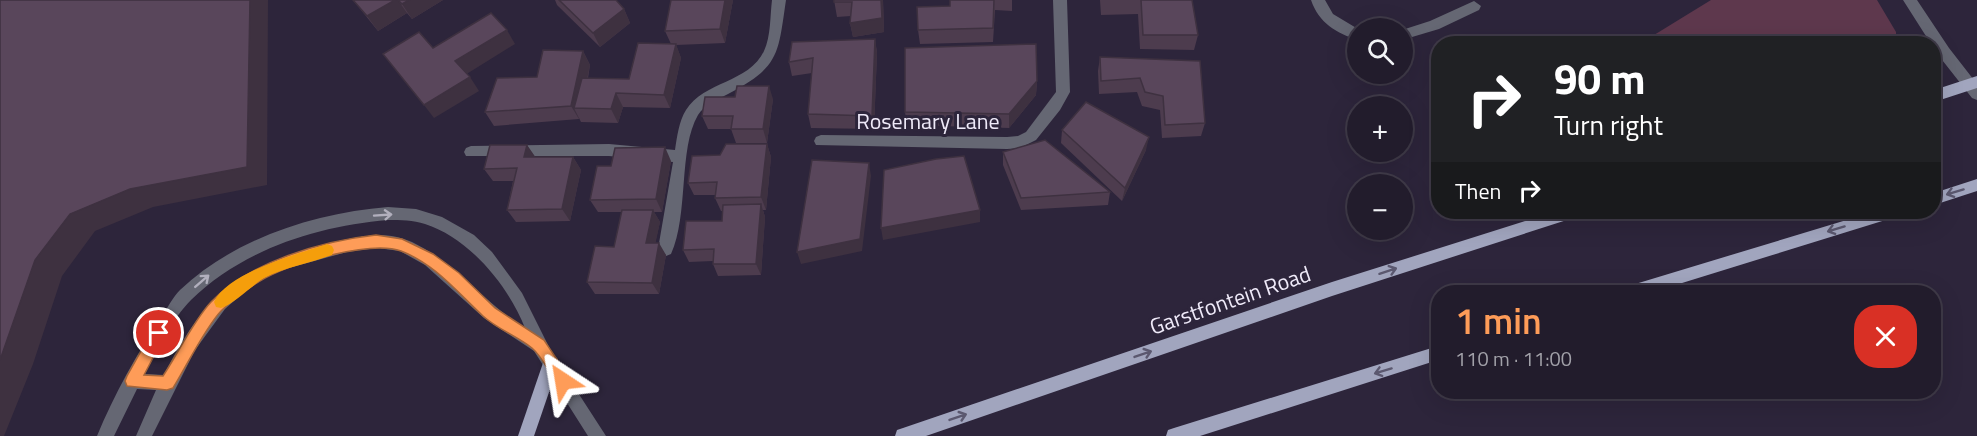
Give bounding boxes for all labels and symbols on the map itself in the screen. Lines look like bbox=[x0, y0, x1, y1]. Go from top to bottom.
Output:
street label: Rosemary Lane bbox=[856, 104, 1000, 138]
one-way arrow bbox=[1946, 187, 1965, 198]
one-way arrow bbox=[372, 209, 392, 220]
one-way arrow bbox=[1827, 224, 1846, 235]
street label: Garstfontein Road bbox=[1145, 256, 1315, 344]
one-way arrow bbox=[1378, 265, 1397, 276]
one-way arrow bbox=[194, 274, 209, 288]
pin bbox=[133, 307, 184, 358]
one-way arrow bbox=[1133, 348, 1152, 359]
position arrow bbox=[531, 349, 595, 413]
one-way arrow bbox=[1374, 366, 1393, 377]
one-way arrow bbox=[948, 411, 967, 422]

